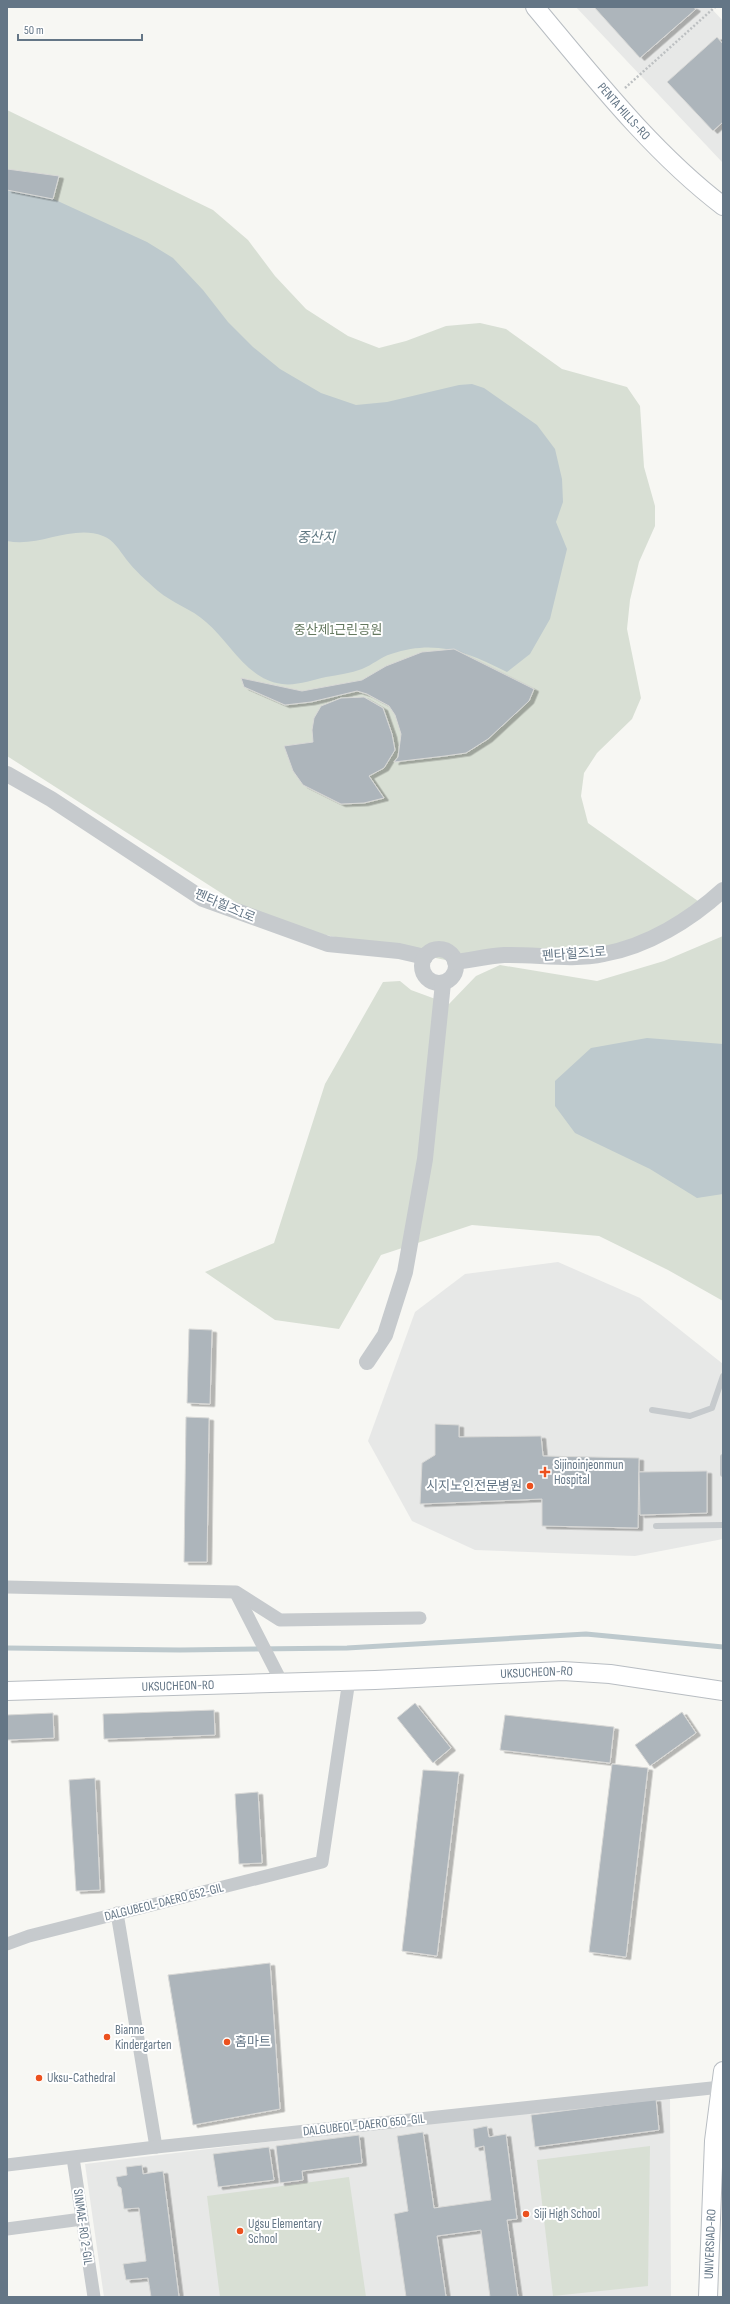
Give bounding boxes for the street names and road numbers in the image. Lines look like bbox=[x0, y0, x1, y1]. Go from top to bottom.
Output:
street label: PENTA HILLS-RO bbox=[594, 79, 654, 143]
street label: 펜타힐즈1로 bbox=[192, 886, 258, 926]
street label: 펜타힐즈1로 bbox=[541, 944, 607, 964]
street label: UKSUCHEON-RO bbox=[500, 1663, 573, 1682]
street label: UKSUCHEON-RO bbox=[141, 1677, 214, 1695]
street label: DALGUBEOL-DAERO 652-GIL bbox=[103, 1879, 225, 1925]
street label: DALGUBEOL-DAERO 650-GIL bbox=[302, 2111, 426, 2139]
street label: SINMAE-RO 2-GIL bbox=[70, 2188, 96, 2266]
street label: UNIVERSIAD-RO bbox=[701, 2209, 719, 2279]

